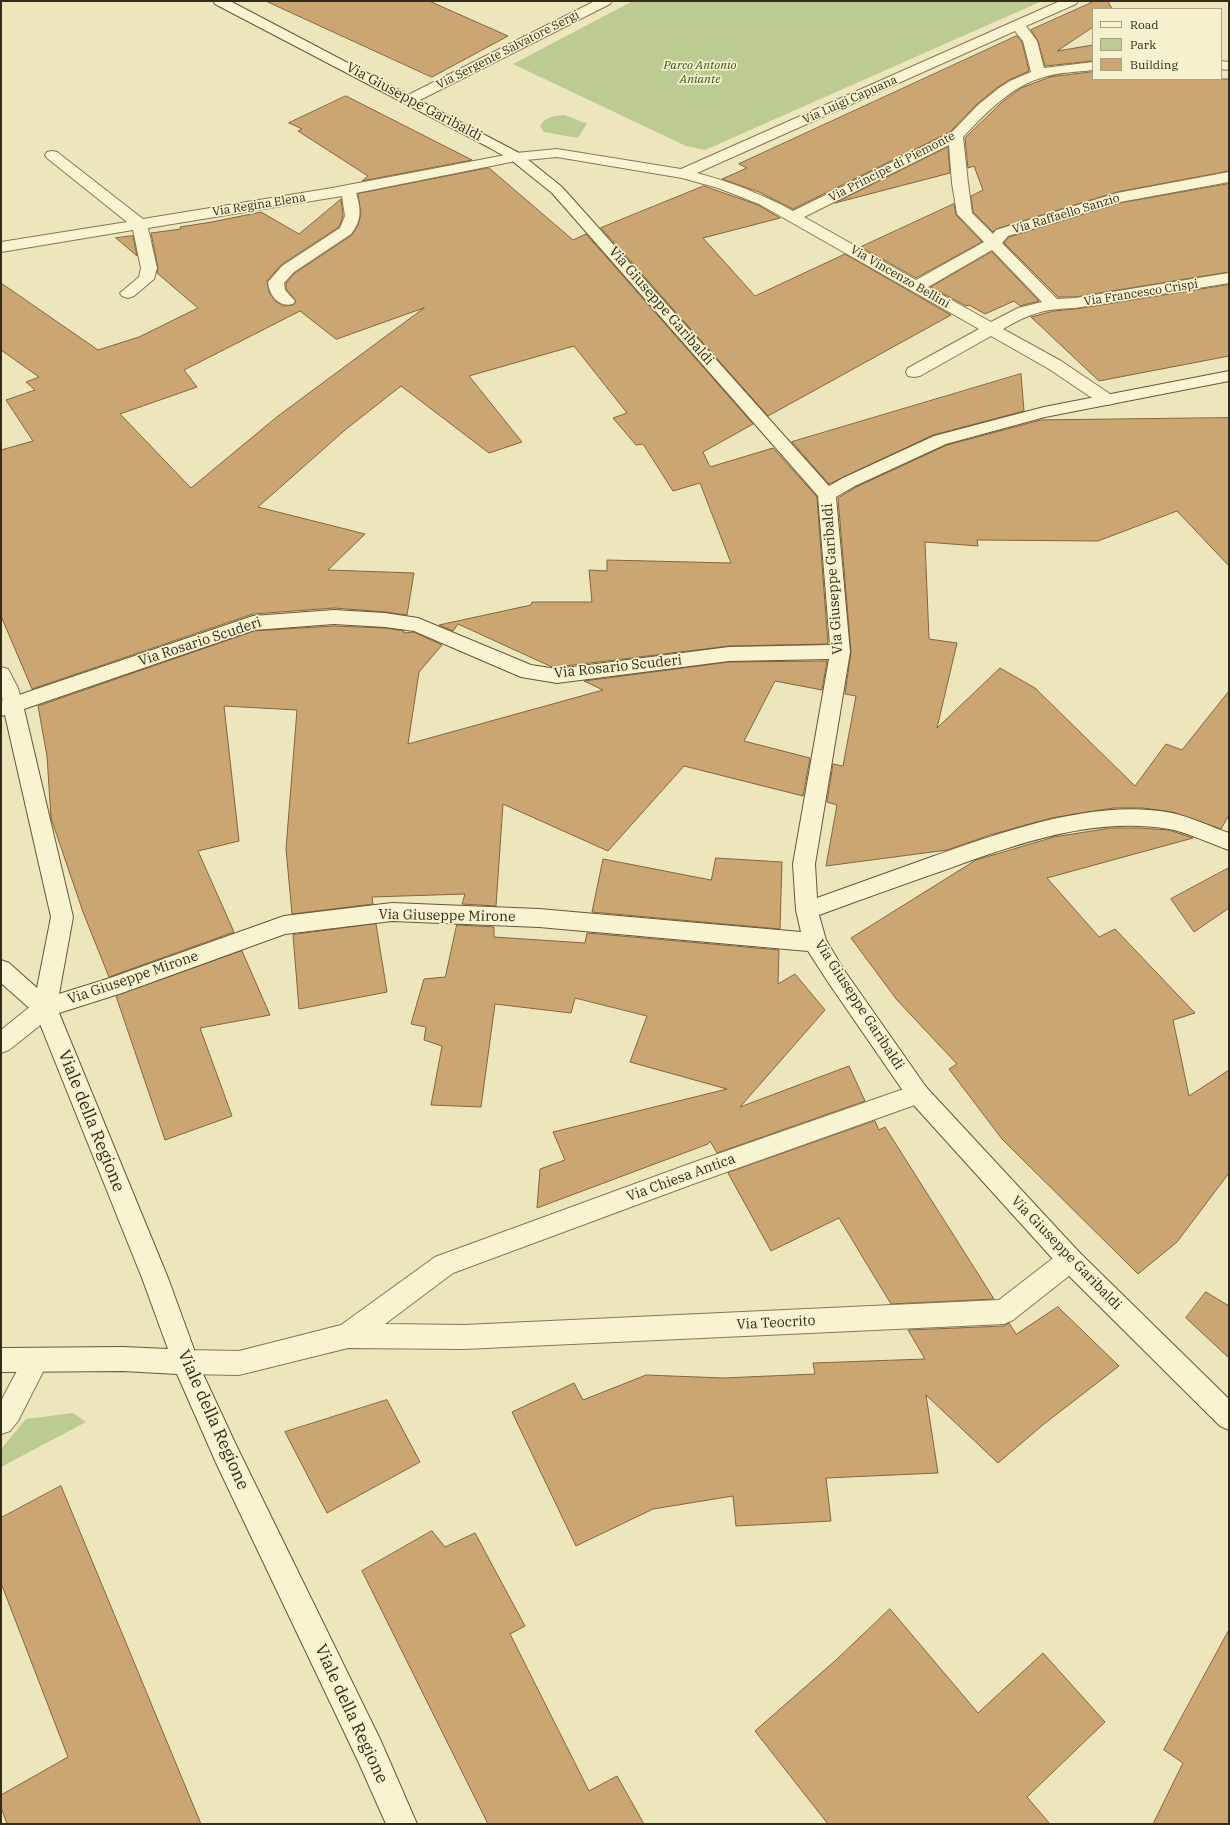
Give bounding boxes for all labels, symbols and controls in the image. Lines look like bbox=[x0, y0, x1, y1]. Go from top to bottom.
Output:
street label: Via Sergente Salvatore Sergi bbox=[434, 8, 582, 92]
legend bbox=[1092, 8, 1222, 80]
text: Road bbox=[1130, 17, 1159, 32]
text: Park bbox=[1130, 37, 1156, 52]
text: Building bbox=[1130, 57, 1178, 72]
street label: Via Giuseppe Garibaldi bbox=[343, 59, 485, 145]
park label: Parco Antonio Aniante bbox=[663, 59, 737, 87]
street label: Via Luigi Capuana bbox=[801, 73, 899, 127]
street label: Via Principe di Piemonte bbox=[826, 129, 958, 205]
street label: Via Regina Elena bbox=[211, 191, 307, 219]
street label: Via Raffaello Sanzio bbox=[1011, 191, 1121, 237]
street label: Via Giuseppe Garibaldi bbox=[605, 243, 717, 369]
street label: Via Vincenzo Bellini bbox=[848, 243, 952, 311]
street label: Via Francesco Crispi bbox=[1083, 277, 1199, 309]
street label: Via Giuseppe Garibaldi bbox=[819, 503, 847, 655]
street label: Via Rosario Scuderi bbox=[136, 614, 264, 670]
street label: Via Rosario Scuderi bbox=[553, 652, 683, 682]
street label: Via Giuseppe Mirone bbox=[378, 906, 516, 926]
street label: Via Giuseppe Garibaldi bbox=[811, 937, 907, 1073]
street label: Via Giuseppe Mirone bbox=[65, 948, 201, 1008]
street label: Viale della Regione bbox=[53, 1047, 129, 1195]
street label: Via Chiesa Antica bbox=[624, 1151, 738, 1205]
street label: Via Giuseppe Garibaldi bbox=[1007, 1193, 1125, 1313]
street label: Via Teocrito bbox=[736, 1313, 816, 1333]
street label: Viale della Regione bbox=[173, 1347, 253, 1493]
street label: Viale della Regione bbox=[310, 1641, 392, 1787]

